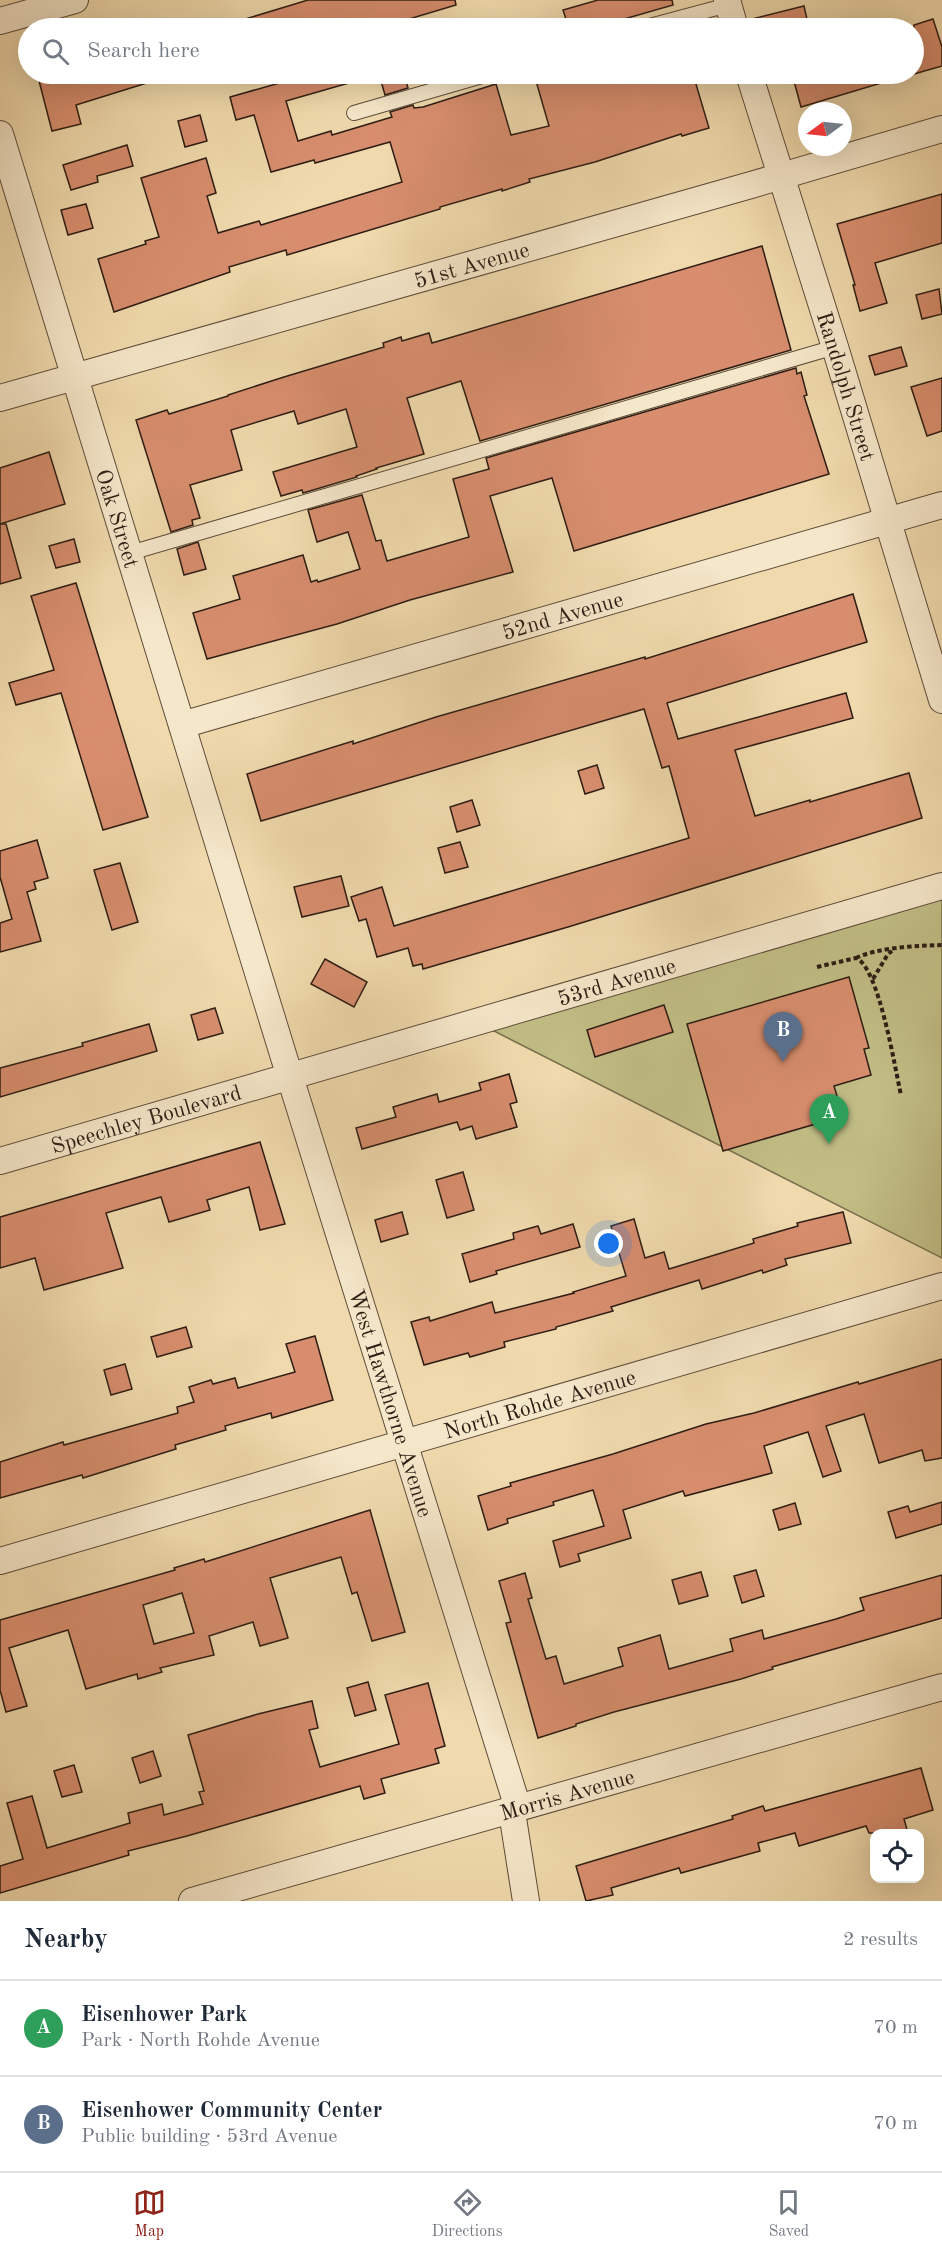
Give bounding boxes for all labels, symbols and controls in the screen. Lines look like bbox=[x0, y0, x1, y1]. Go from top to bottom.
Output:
search box bbox=[18, 18, 924, 84]
icon: search bbox=[39, 35, 72, 68]
text: Search here bbox=[87, 40, 200, 62]
north arrow bbox=[798, 102, 852, 156]
street label: 51st Avenue bbox=[412, 239, 532, 293]
street label: Randolph Street bbox=[812, 309, 878, 464]
street label: Oak Street bbox=[91, 467, 142, 571]
street label: 52nd Avenue bbox=[500, 589, 626, 645]
street label: 53rd Avenue bbox=[555, 955, 679, 1011]
pin: B bbox=[764, 1012, 802, 1062]
street label: Speechley Boulevard bbox=[49, 1082, 244, 1158]
pin: A bbox=[810, 1094, 848, 1144]
your location bbox=[594, 1229, 623, 1258]
street label: West Hawthorne Avenue bbox=[344, 1287, 436, 1520]
street label: North Rohde Avenue bbox=[441, 1367, 639, 1444]
street label: Morris Avenue bbox=[498, 1766, 637, 1826]
map controls bbox=[870, 1829, 924, 1883]
button: locate bbox=[870, 1829, 924, 1883]
text: Nearby bbox=[24, 1927, 108, 1953]
text: 2 results bbox=[843, 1930, 918, 1950]
text: Eisenhower Park bbox=[81, 2004, 247, 2026]
text: A bbox=[36, 2018, 51, 2038]
text: 70 m bbox=[873, 2018, 918, 2038]
text: Park · North Rohde Avenue bbox=[81, 2031, 320, 2051]
text: Eisenhower Community Center bbox=[81, 2100, 382, 2122]
text: B bbox=[36, 2114, 51, 2134]
text: 70 m bbox=[873, 2114, 918, 2134]
text: Public building · 53rd Avenue bbox=[81, 2127, 338, 2147]
tab: Map bbox=[133, 2186, 166, 2242]
tab: Directions bbox=[432, 2186, 503, 2242]
tab: Saved bbox=[768, 2186, 809, 2242]

